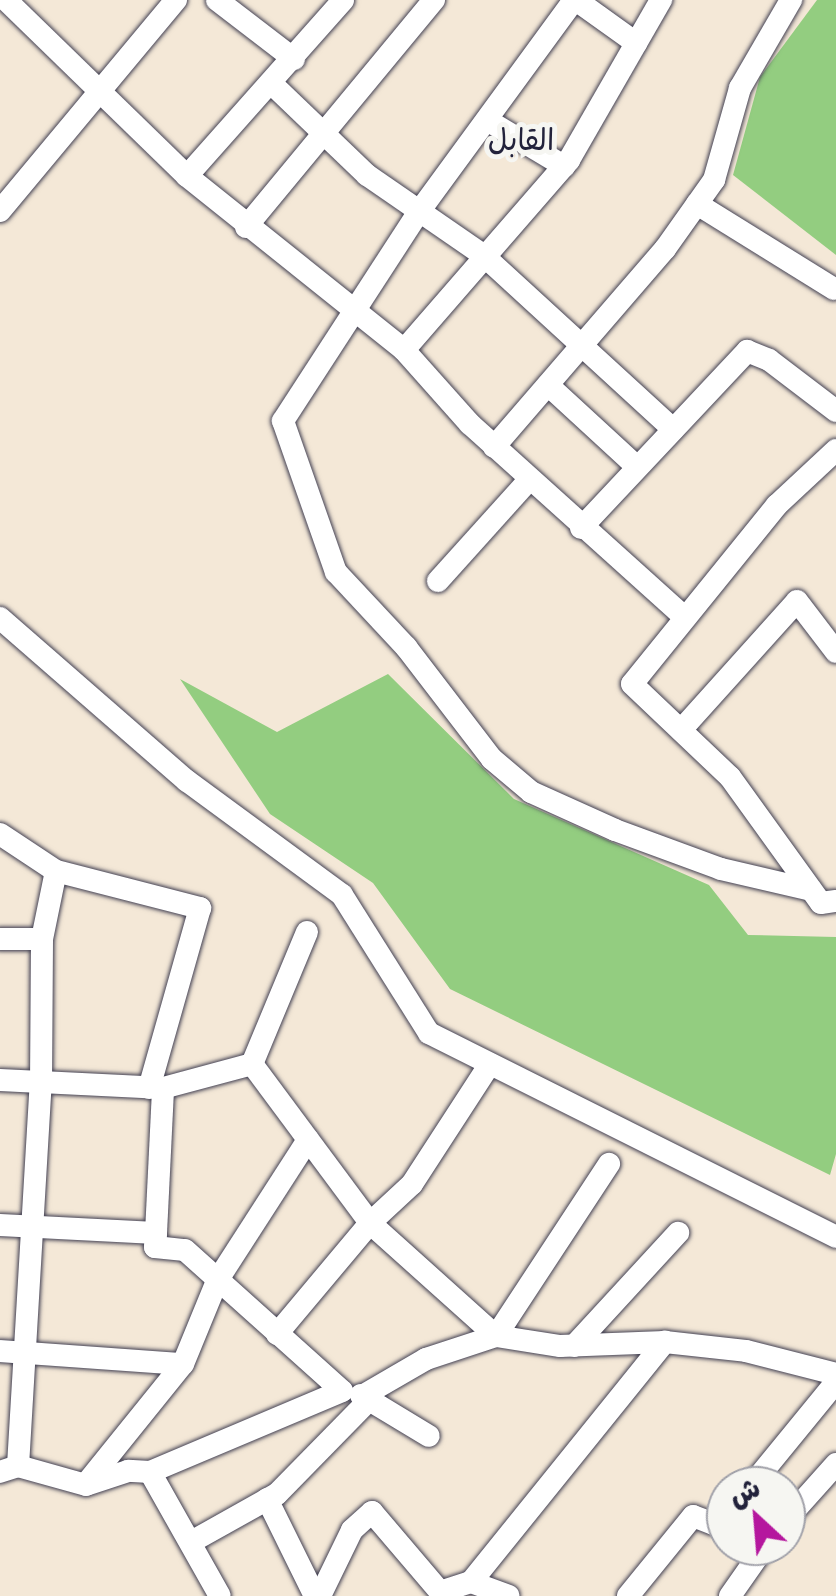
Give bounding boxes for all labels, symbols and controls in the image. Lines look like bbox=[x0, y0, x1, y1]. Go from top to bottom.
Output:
district label: القابل bbox=[488, 120, 554, 156]
text: ش bbox=[720, 1464, 767, 1516]
north arrow bbox=[706, 1466, 806, 1566]

